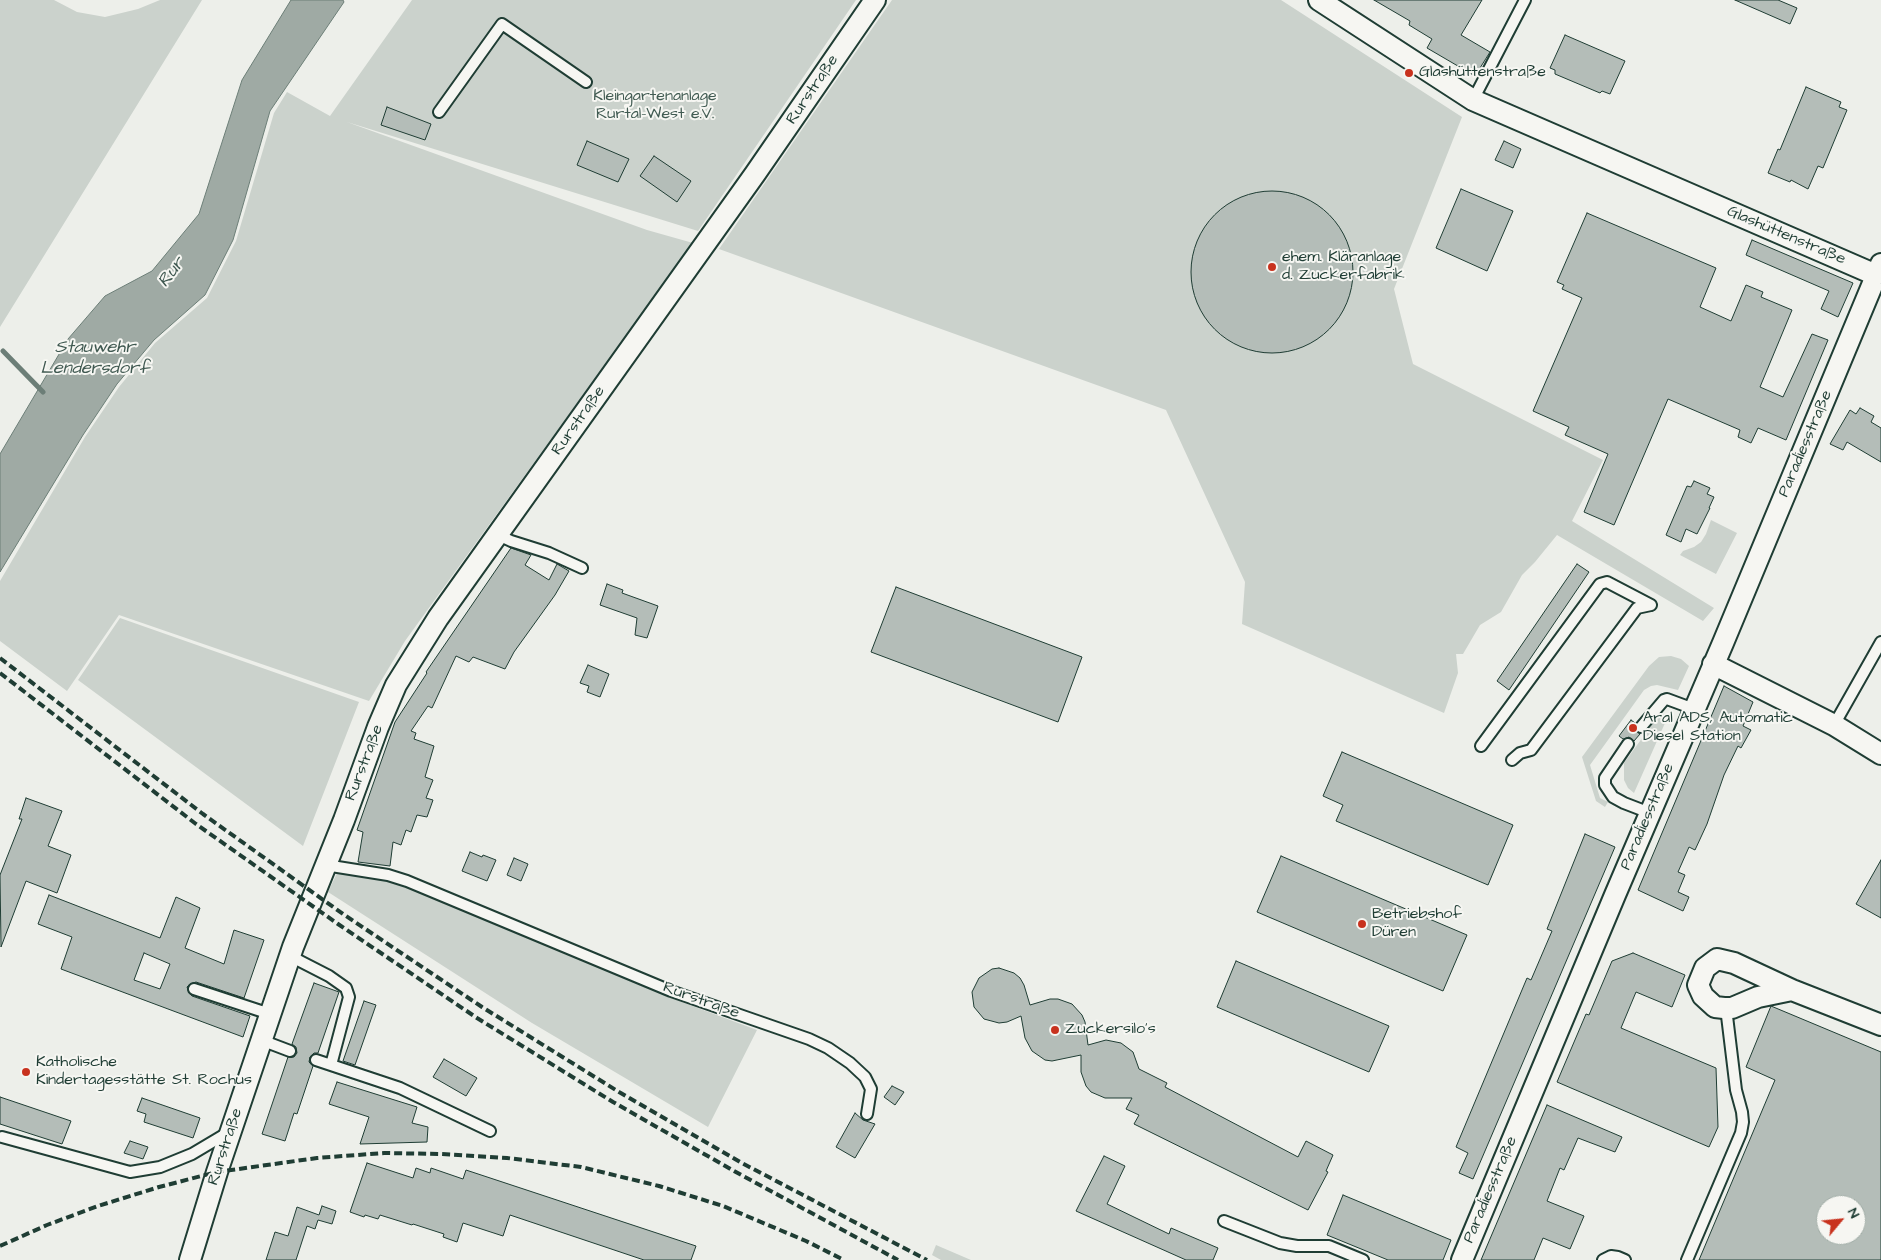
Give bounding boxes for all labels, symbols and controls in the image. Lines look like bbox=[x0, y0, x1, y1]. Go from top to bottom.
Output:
street label: Rurstraße bbox=[783, 52, 843, 128]
place label: Glashüttenstraße bbox=[1419, 63, 1546, 83]
marker: Glashüttenstraße bbox=[1403, 67, 1415, 79]
park label: Kleingartenanlage Rurtal-West e.V. bbox=[593, 87, 717, 125]
street label: Glashüttenstraße bbox=[1724, 202, 1848, 270]
place label: ehem. Kläranlage d. Zuckerfabrik bbox=[1282, 248, 1405, 286]
water label: Rur bbox=[154, 254, 190, 292]
marker: ehem. Kläranlage d. Zuckerfabrik bbox=[1266, 261, 1278, 273]
water label: Stauwehr Lendersdorf bbox=[40, 337, 150, 379]
street label: Rurstraße bbox=[548, 383, 610, 459]
street label: Paradiesstraße bbox=[1775, 388, 1837, 500]
place label: Aral ADS, Automatic Diesel Station bbox=[1643, 709, 1793, 747]
street label: Rurstraße bbox=[342, 722, 388, 804]
marker: Aral ADS, Automatic Diesel Station bbox=[1627, 722, 1639, 734]
street label: Paradiesstraße bbox=[1617, 761, 1679, 873]
place label: Betriebshof Düren bbox=[1372, 905, 1462, 943]
marker: Betriebshof Düren bbox=[1356, 918, 1368, 930]
street label: Rurstraße bbox=[660, 978, 742, 1024]
place label: Zuckersilo's bbox=[1065, 1020, 1156, 1040]
marker: Zuckersilo's bbox=[1049, 1024, 1061, 1036]
place label: Katholische Kindertagesstätte St. Rochus bbox=[36, 1053, 252, 1091]
marker: Katholische Kindertagesstätte St. Rochus bbox=[20, 1066, 32, 1078]
street label: Rurstraße bbox=[205, 1106, 247, 1188]
street label: Paradiesstraße bbox=[1460, 1134, 1522, 1246]
north arrow bbox=[1816, 1195, 1866, 1245]
text: N bbox=[1842, 1205, 1864, 1222]

